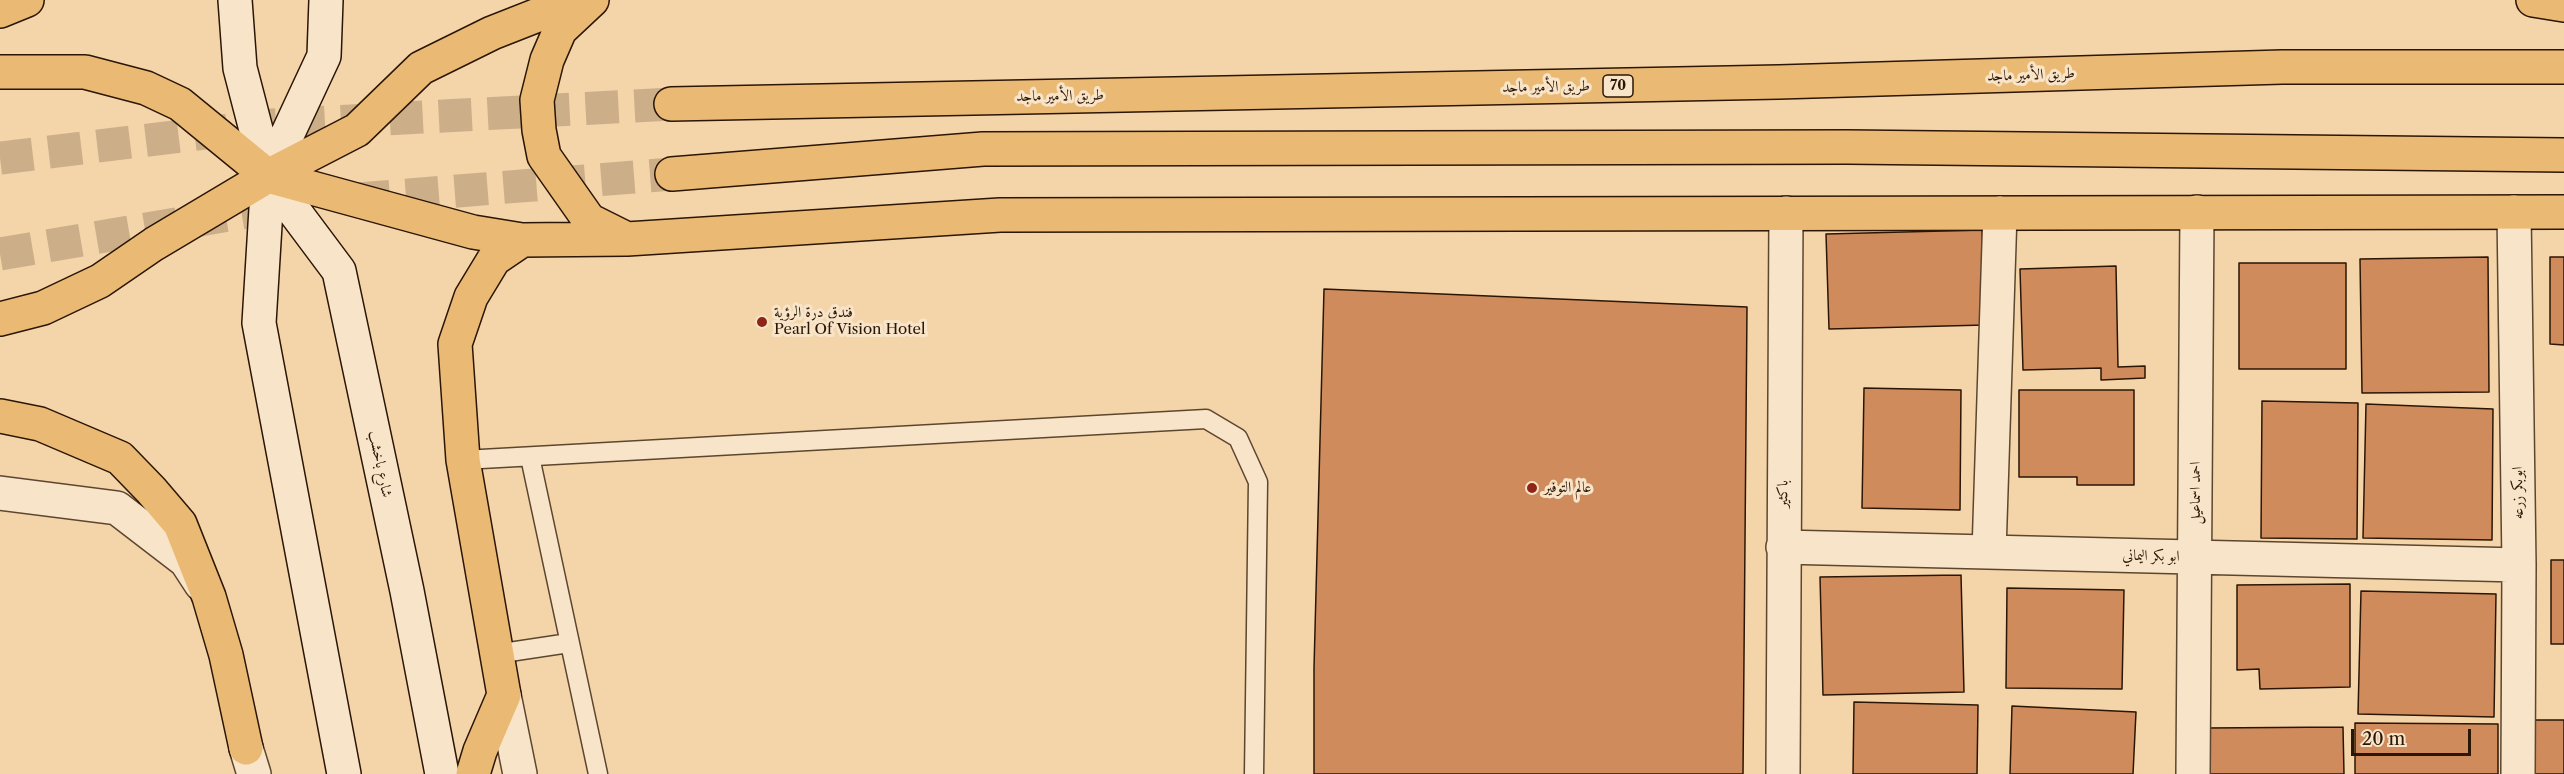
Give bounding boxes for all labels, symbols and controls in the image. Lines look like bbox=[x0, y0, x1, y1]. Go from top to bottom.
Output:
street label: طريق الأمير ماجد bbox=[1987, 64, 2075, 86]
road number: 70 bbox=[1603, 75, 1633, 97]
street label: طريق الأمير ماجد bbox=[1502, 77, 1590, 97]
street label: طريق الأمير ماجد bbox=[1016, 86, 1104, 106]
place label: فندق درة الرؤية Pearl Of Vision Hotel bbox=[774, 304, 925, 339]
marker: فندق درة الرؤية Pearl Of Vision Hotel bbox=[755, 315, 769, 329]
street label: شارع باخشب bbox=[364, 429, 396, 499]
street label: احمد اسماعيل bbox=[2187, 462, 2205, 524]
street label: ابوبكر زرعه bbox=[2509, 466, 2527, 520]
place label: عالم التوفير bbox=[1544, 479, 1591, 497]
street label: باكثير bbox=[1774, 480, 1792, 508]
marker: عالم التوفير bbox=[1525, 481, 1539, 495]
street label: ابو بكر اليماني bbox=[2122, 547, 2180, 565]
scale bar bbox=[2354, 717, 2474, 755]
text: 20 m bbox=[2362, 728, 2405, 750]

